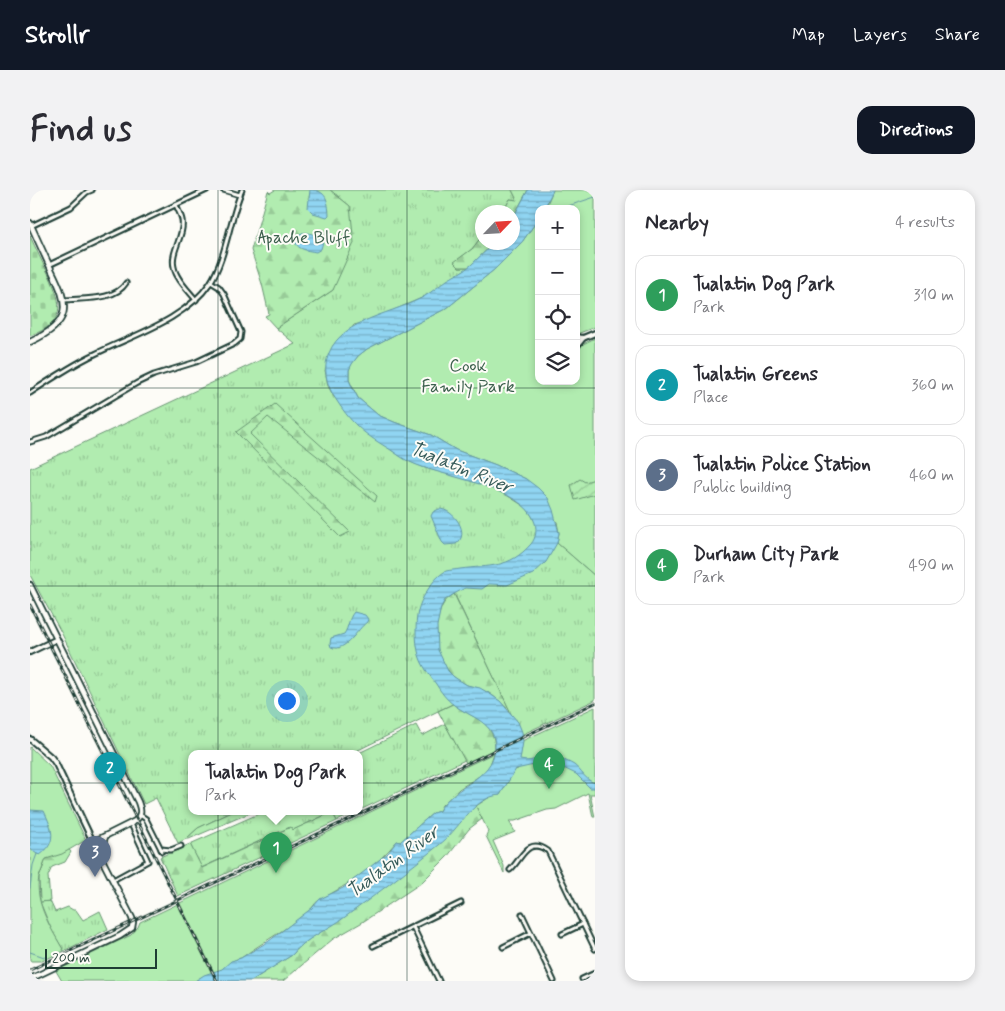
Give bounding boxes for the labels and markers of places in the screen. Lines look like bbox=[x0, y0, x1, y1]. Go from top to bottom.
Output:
pin: 4 bbox=[533, 748, 565, 789]
pin: 2 bbox=[94, 752, 126, 793]
pin: 1 bbox=[260, 832, 292, 873]
pin: 3 bbox=[79, 836, 111, 877]

